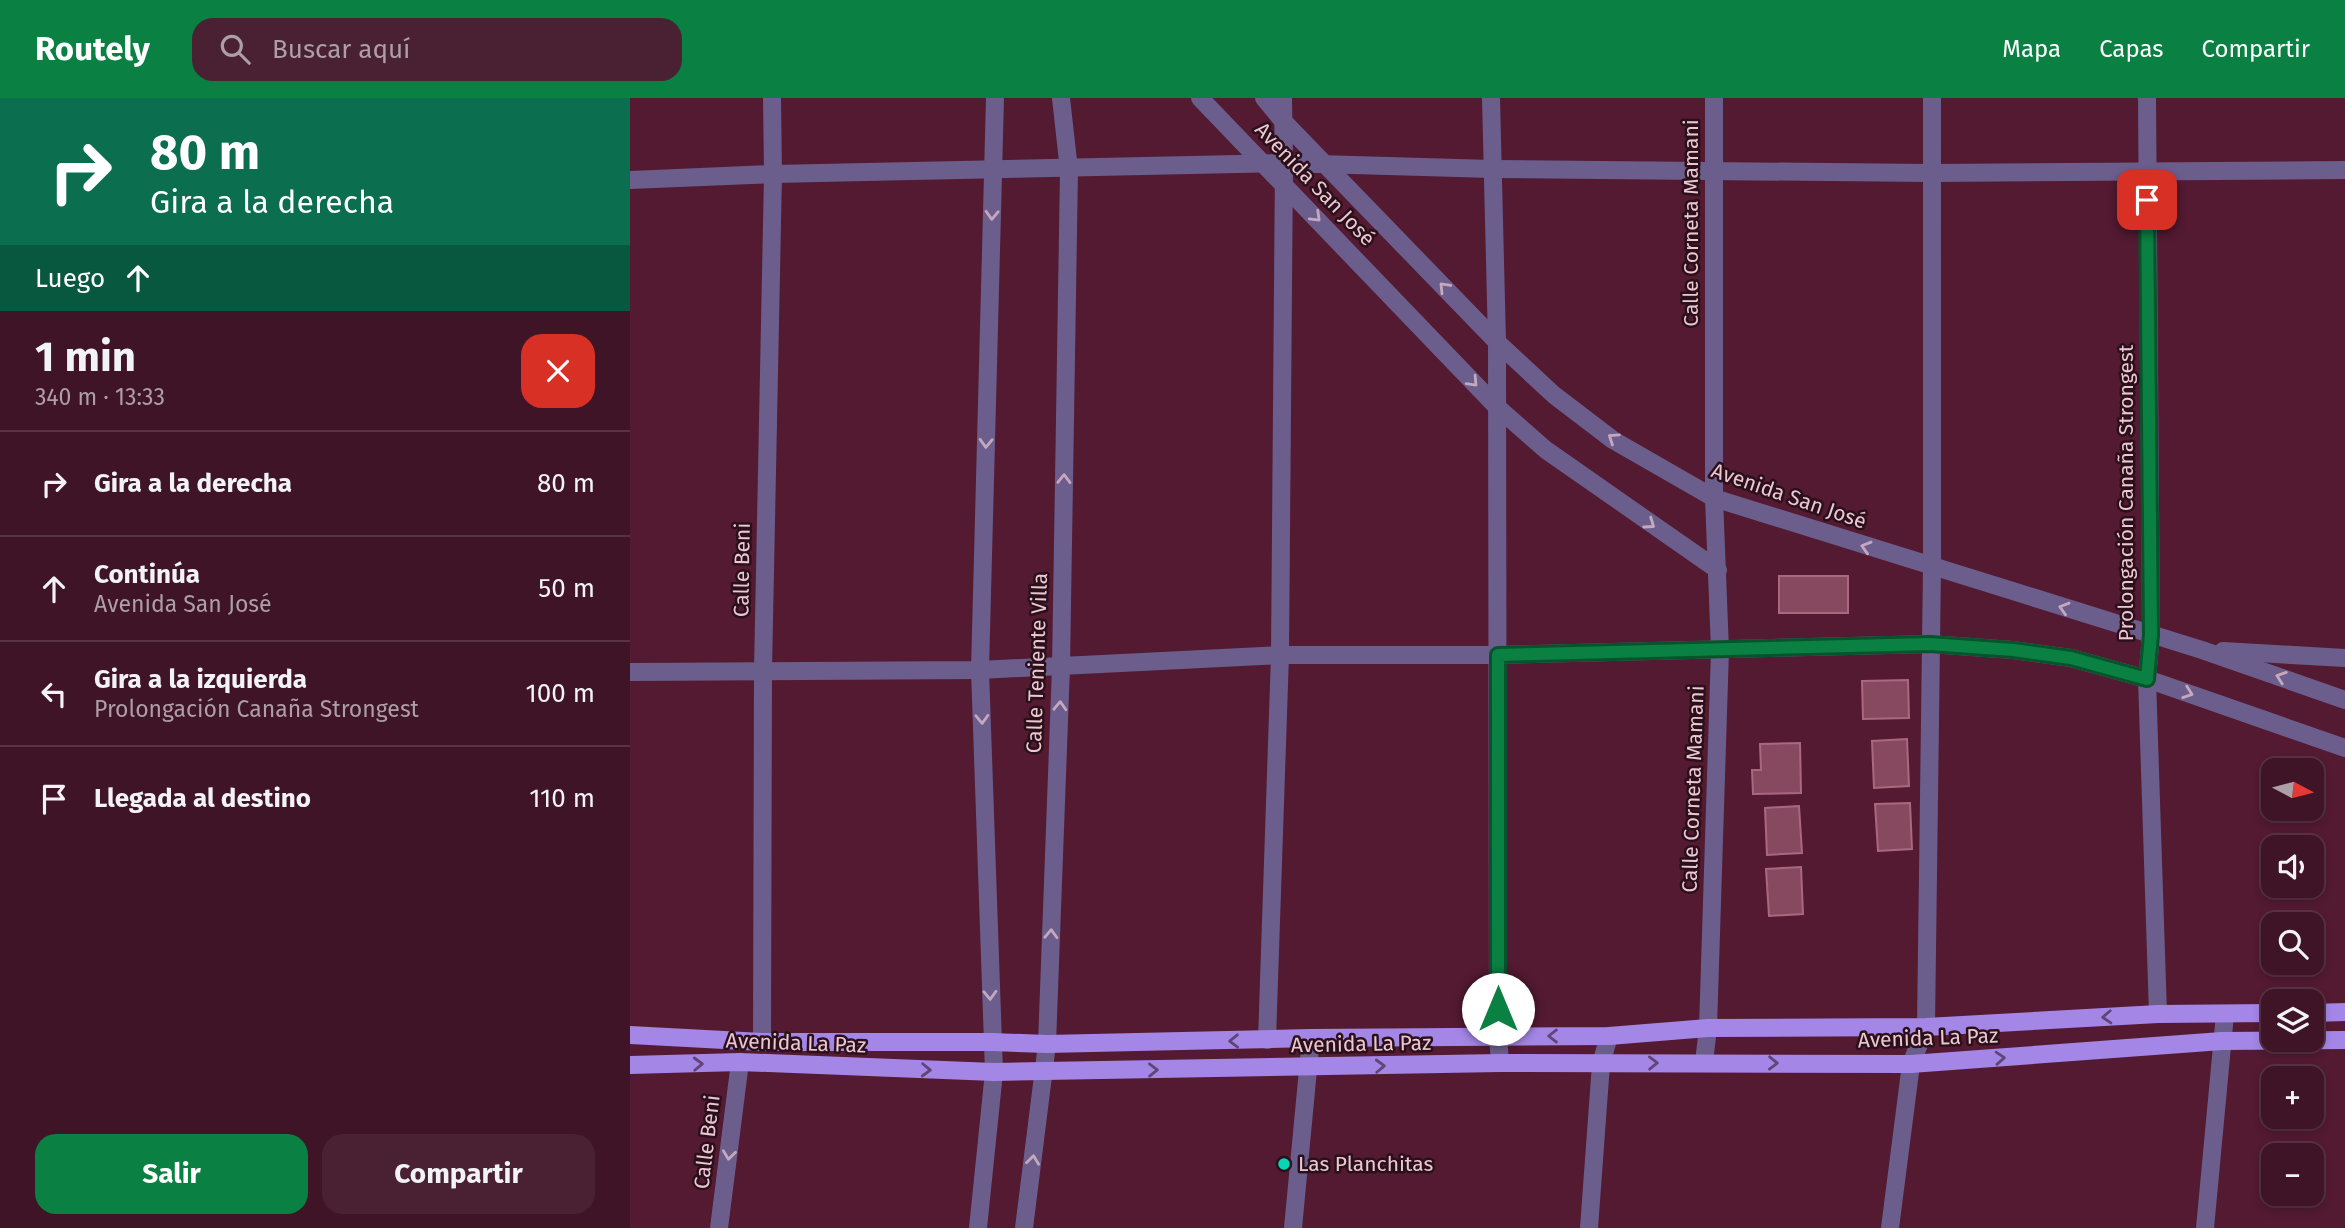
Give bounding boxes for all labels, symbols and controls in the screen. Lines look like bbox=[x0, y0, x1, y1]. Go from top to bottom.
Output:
search box bbox=[192, 18, 682, 81]
text: Routely bbox=[35, 29, 150, 69]
icon: search bbox=[216, 30, 254, 68]
text: Buscar aquí bbox=[272, 34, 410, 65]
text: Mapa bbox=[2002, 35, 2061, 63]
text: Capas bbox=[2099, 35, 2163, 63]
text: Compartir bbox=[2201, 35, 2310, 63]
street label: Avenida San José bbox=[1249, 117, 1381, 251]
street label: Calle Corneta Mamani bbox=[1678, 119, 1704, 327]
text: 80 m bbox=[150, 123, 260, 182]
icon: right bbox=[35, 126, 126, 217]
pin bbox=[2117, 170, 2177, 230]
icon: arrive bbox=[2128, 181, 2166, 219]
text: Gira a la derecha bbox=[150, 183, 394, 221]
one-way arrow bbox=[1308, 209, 1321, 222]
one-way arrow bbox=[985, 210, 1000, 221]
icon: ahead bbox=[119, 259, 157, 297]
text: Luego bbox=[35, 263, 105, 294]
one-way arrow bbox=[1440, 282, 1452, 295]
text: 1 min bbox=[35, 332, 136, 382]
button: close bbox=[521, 334, 595, 408]
street label: Prolongación Canaña Strongest bbox=[2113, 344, 2139, 641]
one-way arrow bbox=[1464, 374, 1477, 387]
text: 340 m · 13:33 bbox=[35, 383, 165, 411]
one-way arrow bbox=[1608, 434, 1621, 447]
one-way arrow bbox=[979, 437, 994, 448]
street label: Avenida San José bbox=[1708, 457, 1870, 535]
icon: right bbox=[35, 465, 73, 503]
text: Gira a la derecha bbox=[94, 468, 292, 499]
text: 80 m bbox=[537, 468, 595, 499]
one-way arrow bbox=[1056, 473, 1072, 484]
one-way arrow bbox=[1642, 516, 1655, 528]
street label: Calle Beni bbox=[728, 523, 756, 617]
one-way arrow bbox=[1861, 540, 1873, 555]
text: Continúa bbox=[94, 559, 200, 590]
icon: ahead bbox=[35, 570, 73, 608]
street label: Calle Teniente Villa bbox=[1021, 572, 1053, 754]
text: 50 m bbox=[538, 573, 595, 604]
text: Avenida San José bbox=[94, 590, 272, 618]
one-way arrow bbox=[2058, 601, 2070, 616]
text: Gira a la izquierda bbox=[94, 664, 307, 695]
one-way arrow bbox=[2275, 671, 2287, 685]
icon: left bbox=[35, 675, 73, 713]
text: 100 m bbox=[526, 678, 595, 709]
street label: Calle Corneta Mamani bbox=[1676, 685, 1710, 893]
one-way arrow bbox=[2182, 685, 2194, 699]
text: Prolongación Canaña Strongest bbox=[94, 695, 419, 723]
one-way arrow bbox=[1052, 701, 1067, 712]
one-way arrow bbox=[974, 714, 989, 725]
north arrow bbox=[2261, 758, 2324, 821]
map controls bbox=[2261, 758, 2324, 1206]
icon: arrive bbox=[35, 780, 73, 818]
text: Llegada al destino bbox=[94, 783, 311, 814]
text: 110 m bbox=[529, 783, 595, 814]
button: sound bbox=[2261, 835, 2324, 898]
button: search bbox=[2261, 912, 2324, 975]
one-way arrow bbox=[1043, 928, 1058, 939]
position arrow bbox=[1461, 972, 1535, 1046]
button: layers bbox=[2261, 989, 2324, 1052]
one-way arrow bbox=[983, 990, 998, 1001]
one-way arrow bbox=[2101, 1009, 2112, 1024]
street label: Avenida La Paz bbox=[1857, 1023, 1999, 1053]
street label: Avenida La Paz bbox=[725, 1028, 867, 1058]
one-way arrow bbox=[1547, 1028, 1558, 1044]
street label: Avenida La Paz bbox=[1291, 1030, 1431, 1058]
one-way arrow bbox=[1228, 1033, 1238, 1049]
one-way arrow bbox=[1995, 1051, 2006, 1066]
one-way arrow bbox=[1648, 1055, 1659, 1071]
one-way arrow bbox=[1768, 1055, 1778, 1071]
one-way arrow bbox=[693, 1056, 704, 1071]
one-way arrow bbox=[1376, 1058, 1386, 1074]
one-way arrow bbox=[920, 1062, 931, 1077]
one-way arrow bbox=[1148, 1062, 1159, 1078]
button: + bbox=[2261, 1066, 2324, 1129]
street label: Calle Beni bbox=[688, 1094, 726, 1190]
button: Salir bbox=[35, 1134, 308, 1214]
button: Compartir bbox=[322, 1134, 595, 1214]
button: − bbox=[2261, 1143, 2324, 1206]
one-way arrow bbox=[721, 1149, 736, 1160]
place label: Las Planchitas bbox=[1298, 1151, 1434, 1177]
one-way arrow bbox=[1025, 1154, 1040, 1166]
marker: Las Planchitas bbox=[1276, 1156, 1292, 1172]

